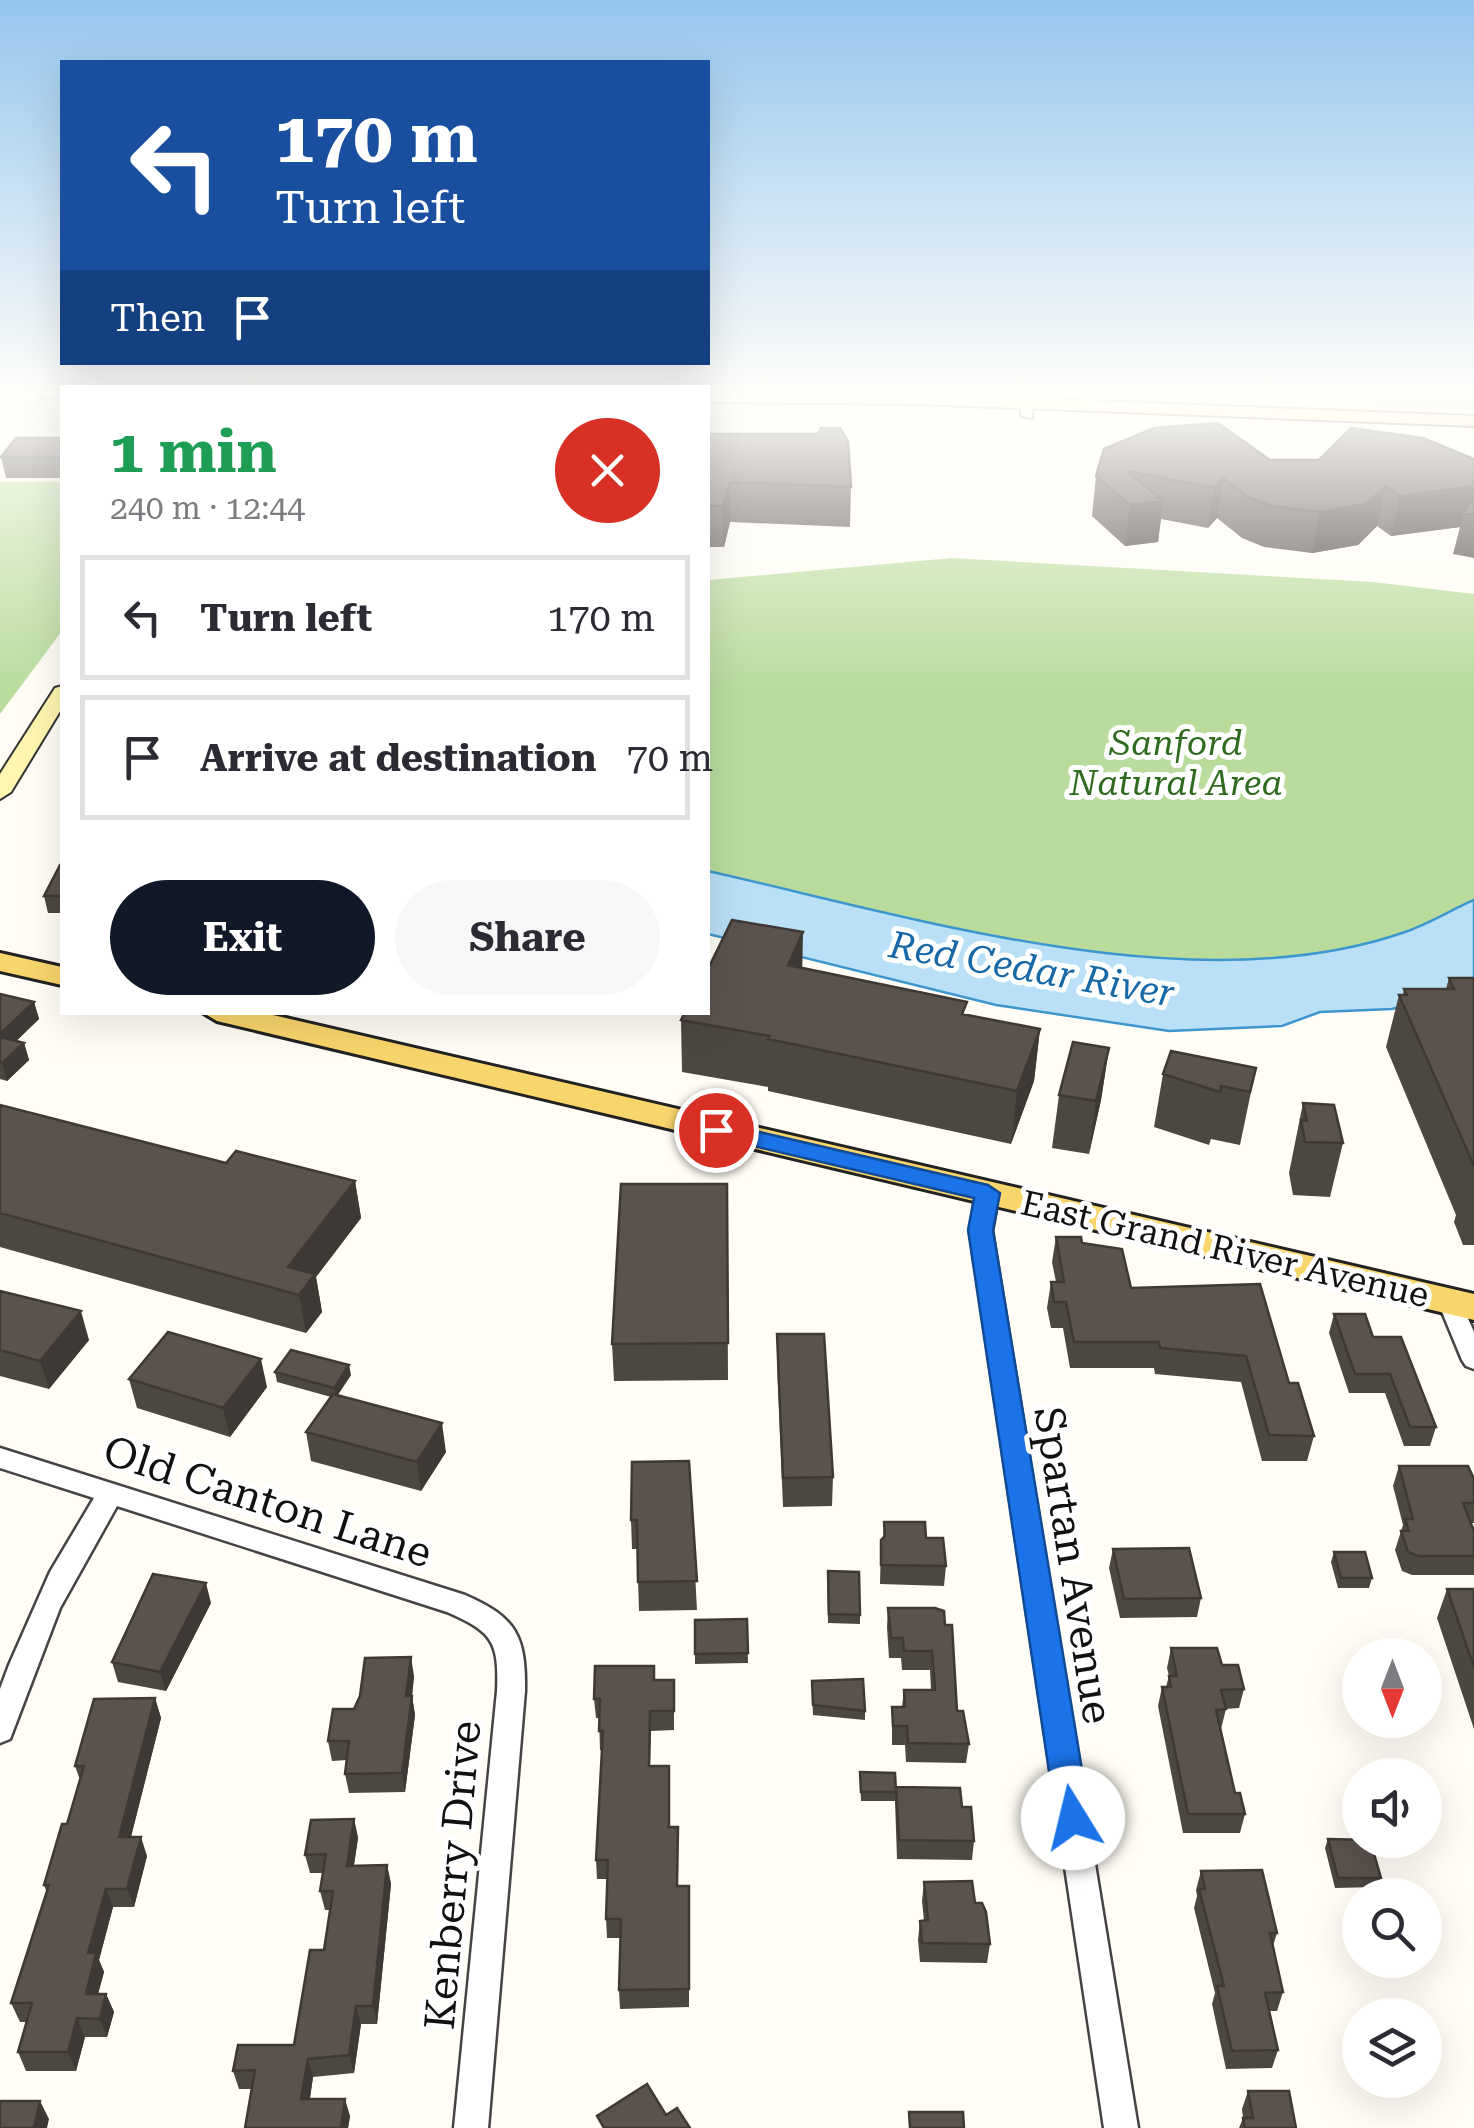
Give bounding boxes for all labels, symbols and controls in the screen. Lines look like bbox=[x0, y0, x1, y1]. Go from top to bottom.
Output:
text: 170 m bbox=[275, 97, 478, 179]
icon: left bbox=[110, 100, 240, 230]
text: Turn left bbox=[275, 181, 465, 234]
icon: arrive bbox=[225, 290, 280, 345]
text: Then bbox=[110, 296, 205, 340]
text: 1 min bbox=[110, 416, 277, 487]
button: close bbox=[555, 418, 660, 523]
text: 240 m · 12:44 bbox=[110, 489, 305, 527]
icon: left bbox=[115, 590, 170, 645]
text: Turn left bbox=[200, 596, 372, 640]
text: 170 m bbox=[547, 596, 655, 640]
park label: Sanford Natural Area bbox=[1068, 723, 1283, 804]
icon: arrive bbox=[115, 730, 170, 785]
text: Arrive at destination bbox=[200, 736, 596, 780]
text: 70 m bbox=[626, 736, 713, 780]
button: Exit bbox=[110, 880, 375, 995]
button: Share bbox=[395, 880, 660, 995]
water label: Red Cedar River bbox=[885, 922, 1178, 1016]
pin bbox=[674, 1088, 759, 1173]
icon: arrive bbox=[689, 1103, 744, 1158]
street label: East Grand River Avenue bbox=[1017, 1183, 1433, 1316]
street label: Spartan Avenue bbox=[1024, 1403, 1123, 1727]
street label: Old Canton Lane bbox=[98, 1425, 438, 1578]
north arrow bbox=[1342, 1638, 1442, 1738]
map controls bbox=[1342, 1638, 1442, 2098]
street label: Kenberry Drive bbox=[415, 1719, 490, 2032]
button: sound bbox=[1342, 1758, 1442, 1858]
position arrow bbox=[1021, 1766, 1125, 1870]
button: search bbox=[1342, 1878, 1442, 1978]
button: layers bbox=[1342, 1998, 1442, 2098]

